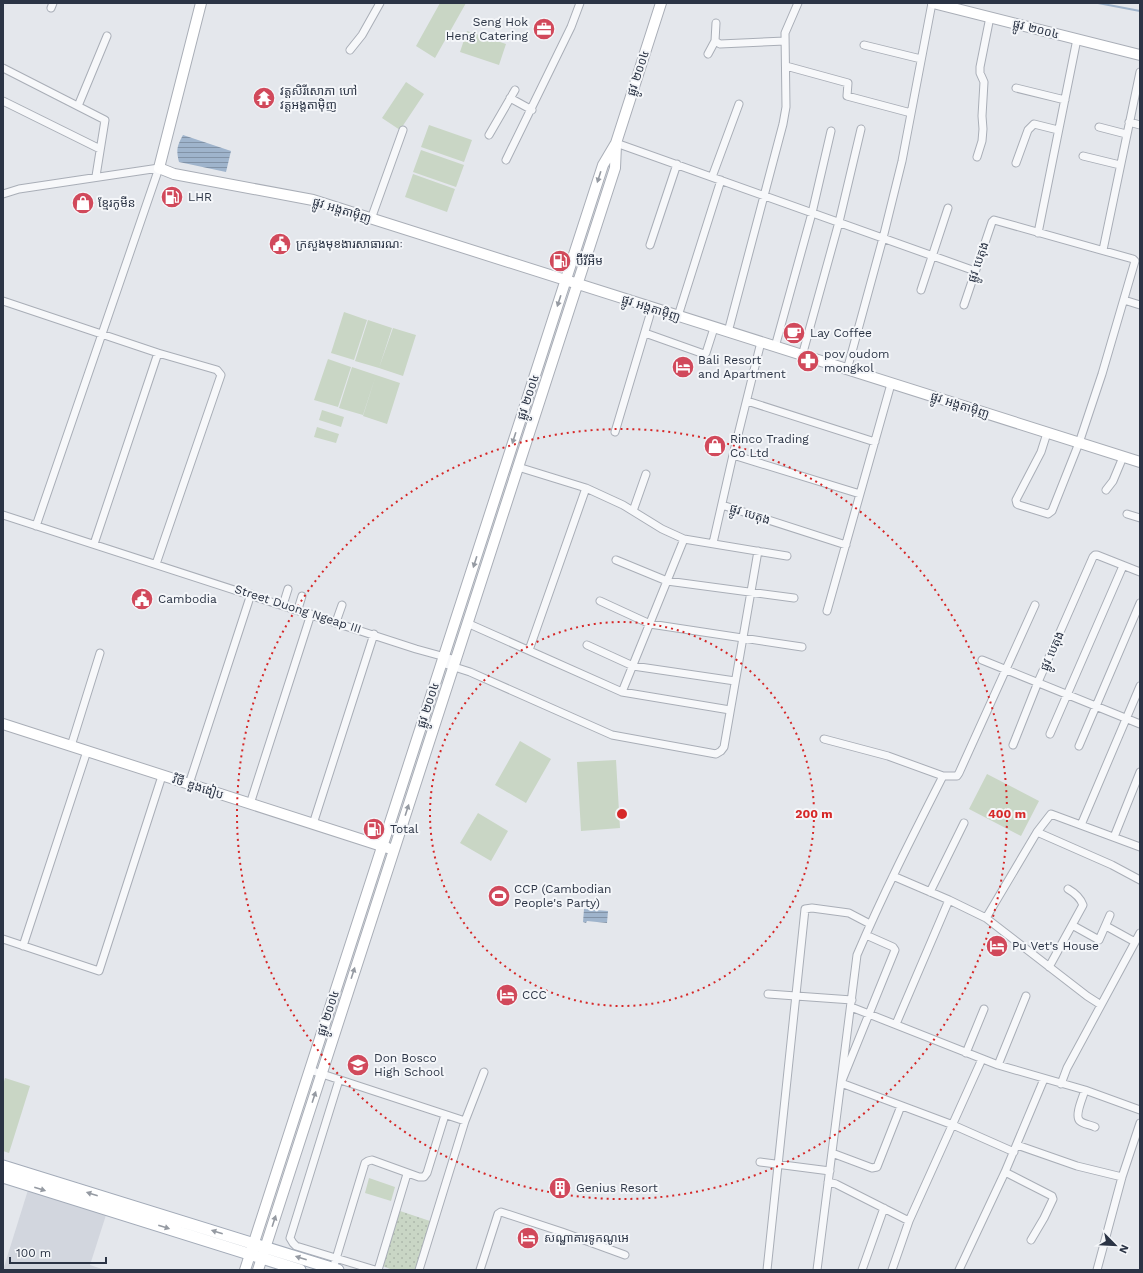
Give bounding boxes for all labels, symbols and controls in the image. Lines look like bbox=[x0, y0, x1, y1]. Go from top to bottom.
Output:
place label: Seng Hok Heng Catering bbox=[446, 15, 529, 43]
office icon: Seng Hok Heng Catering bbox=[531, 16, 557, 42]
street label: ផ្លូវ ២០០៤ bbox=[1010, 16, 1061, 45]
street label: ផ្លូវ ២០០៤ bbox=[624, 48, 655, 99]
place label: វត្តសិរីសោភា ហៅ វត្តអង្តតាម៉ិញ bbox=[280, 84, 357, 112]
temple icon: វត្តសិរីសោភា ហៅ វត្តអង្តតាម៉ិញ bbox=[251, 85, 277, 111]
one-way arrow bbox=[595, 172, 601, 184]
fuel station icon: LHR bbox=[159, 184, 185, 210]
shop icon: ខ្មែរកូមីន bbox=[70, 190, 96, 216]
place label: LHR bbox=[188, 190, 212, 204]
street label: ផ្លូវ អង្តតាម៉ិញ bbox=[310, 194, 373, 229]
place label: ខ្មែរកូមីន bbox=[98, 196, 135, 210]
public building icon: ក្រសួងមុខងារសាធារណៈ bbox=[267, 231, 293, 257]
place label: ក្រសួងមុខងារសាធារណៈ bbox=[296, 237, 403, 251]
street label: ផ្លូវ បេតុង bbox=[965, 240, 995, 285]
fuel station icon: ប៊ីវីអឹម bbox=[547, 248, 573, 274]
place label: ប៊ីវីអឹម bbox=[576, 253, 603, 268]
street label: ផ្លូវ អង្តតាម៉ិញ bbox=[619, 292, 682, 327]
one-way arrow bbox=[555, 295, 561, 307]
cafe icon: Lay Coffee bbox=[781, 320, 807, 346]
place label: Lay Coffee bbox=[810, 326, 872, 340]
place label: pov oudom mongkol bbox=[824, 347, 890, 375]
pharmacy icon: pov oudom mongkol bbox=[795, 348, 821, 374]
place label: Bali Resort and Apartment bbox=[698, 353, 786, 381]
hotel icon: Bali Resort and Apartment bbox=[670, 354, 696, 380]
street label: ផ្លូវ ២០០៤ bbox=[514, 372, 545, 423]
street label: ផ្លូវ អង្តតាម៉ិញ bbox=[928, 389, 991, 424]
one-way arrow bbox=[511, 432, 517, 444]
place label: Rinco Trading Co Ltd bbox=[730, 432, 809, 460]
shop icon: Rinco Trading Co Ltd bbox=[702, 433, 728, 459]
street label: ផ្លូវ បេតុង bbox=[727, 501, 772, 531]
one-way arrow bbox=[471, 556, 477, 568]
street label: Street Duong Ngeap III bbox=[233, 582, 363, 636]
public building icon: Cambodia bbox=[129, 586, 155, 612]
place label: Cambodia bbox=[158, 592, 217, 606]
street label: ផ្លូវ បេតុង bbox=[1037, 629, 1070, 674]
street label: ផ្លូវ ២០០៤ bbox=[414, 680, 445, 731]
street label: វិថី ឌួងងៀប bbox=[170, 771, 226, 802]
one-way arrow bbox=[404, 803, 410, 815]
centre of rings bbox=[615, 807, 629, 821]
text: 200 m bbox=[795, 807, 833, 821]
text: 400 m bbox=[988, 807, 1026, 821]
fuel station icon: Total bbox=[361, 816, 387, 842]
place label: Total bbox=[390, 822, 419, 836]
place label: CCP (Cambodian People's Party) bbox=[514, 882, 611, 910]
sports icon: CCP (Cambodian People's Party) bbox=[486, 883, 512, 909]
hotel icon: Pu Vet's House bbox=[984, 933, 1010, 959]
place label: Pu Vet's House bbox=[1012, 939, 1099, 953]
one-way arrow bbox=[351, 967, 357, 979]
hotel icon: CCC bbox=[494, 982, 520, 1008]
street label: ផ្លូវ ២០០៤ bbox=[314, 988, 345, 1039]
place label: CCC bbox=[522, 988, 547, 1002]
place label: Don Bosco High School bbox=[374, 1051, 444, 1079]
school or university icon: Don Bosco High School bbox=[345, 1052, 371, 1078]
one-way arrow bbox=[311, 1091, 317, 1103]
building icon: Genius Resort bbox=[547, 1175, 573, 1201]
place label: Genius Resort bbox=[576, 1181, 658, 1195]
one-way arrow bbox=[35, 1186, 47, 1192]
one-way arrow bbox=[86, 1191, 98, 1197]
one-way arrow bbox=[271, 1214, 277, 1226]
one-way arrow bbox=[159, 1225, 171, 1231]
hotel icon: សណ្ឋាគារទូកណូអេ bbox=[515, 1225, 541, 1251]
north arrow bbox=[1095, 1225, 1135, 1265]
one-way arrow bbox=[210, 1229, 222, 1235]
place label: សណ្ឋាគារទូកណូអេ bbox=[544, 1231, 629, 1245]
scale bar bbox=[10, 1239, 106, 1265]
text: N bbox=[1116, 1242, 1131, 1255]
text: 100 m bbox=[16, 1246, 51, 1260]
one-way arrow bbox=[295, 1255, 307, 1261]

